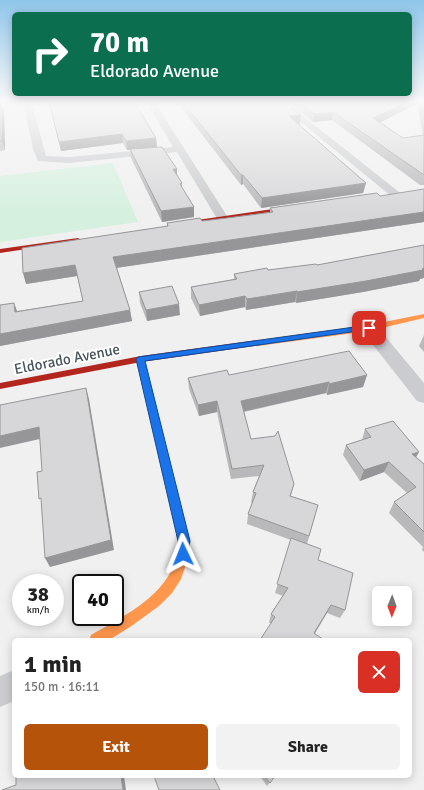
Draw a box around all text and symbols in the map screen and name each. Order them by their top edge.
text: 70 m [90,26,149,60]
icon: right [24,28,76,80]
text: Eldorado Avenue [90,60,219,82]
pin [352,311,386,345]
icon: arrive [358,317,380,339]
street label: Eldorado Avenue [13,340,121,378]
position arrow [162,533,204,575]
speed limit sign: 40 [72,574,124,626]
text: 38 [27,582,49,607]
north arrow [372,586,412,626]
map controls [372,586,412,626]
text: km/h [27,604,49,616]
text: 1 min [24,649,82,679]
button: close [358,651,400,693]
text: 150 m · 16:11 [24,679,100,695]
button: Exit [24,724,208,770]
button: Share [216,724,400,770]

